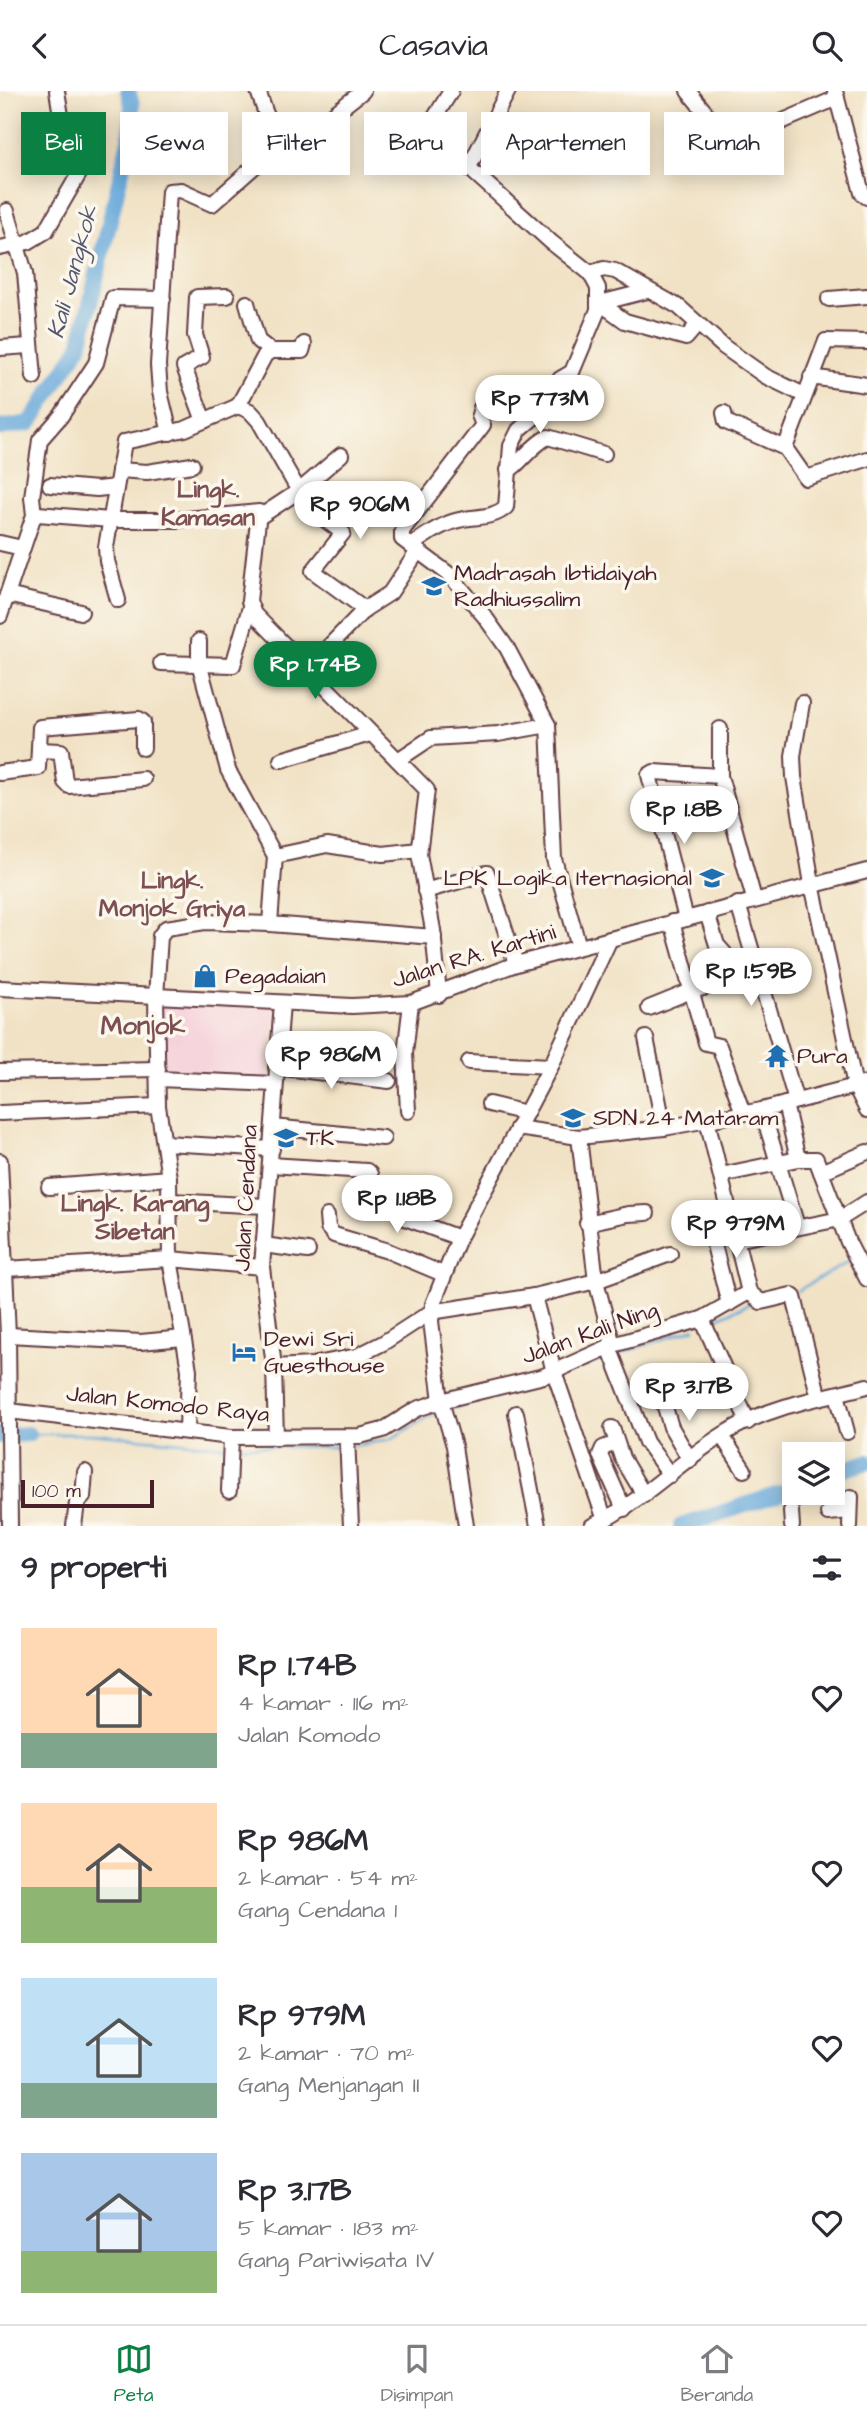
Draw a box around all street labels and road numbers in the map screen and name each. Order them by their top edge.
street label: Jalan RA. Kartini [388,916,560,996]
street label: Jalan Cendana [226,1124,266,1272]
street label: Jalan Kali Ning [517,1293,663,1373]
street label: Jalan Komodo Raya [65,1377,271,1432]

